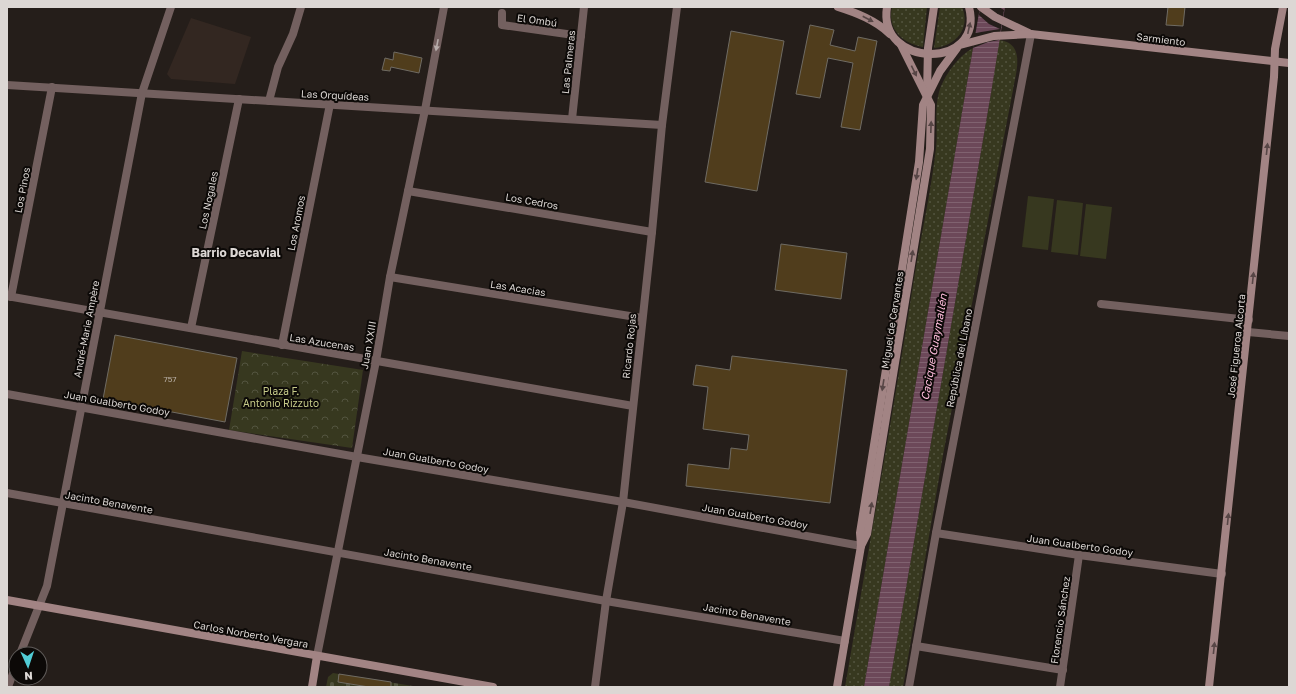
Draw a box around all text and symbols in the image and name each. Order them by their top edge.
street label: El Ombú [516,11,558,29]
one-way arrow [862,15,873,22]
one-way arrow [966,22,972,34]
street label: Las Palmeras [559,30,577,94]
street label: Sarmiento [1136,30,1186,48]
one-way arrow [434,39,440,51]
one-way arrow [911,65,917,77]
street label: Las Orquídeas [301,87,369,103]
one-way arrow [927,121,934,133]
one-way arrow [1264,143,1270,155]
street label: Los Pinos [12,166,32,214]
one-way arrow [914,168,920,180]
street label: Los Nogales [196,170,220,230]
street label: Los Cedros [505,190,559,212]
street label: Los Aromos [285,194,307,252]
district label: Barrio Decavial [191,245,281,260]
one-way arrow [910,250,916,262]
street label: Miguel de Cervantes [878,270,906,370]
one-way arrow [1250,272,1257,284]
street label: Las Acacias [489,278,547,298]
street label: André-Marie Ampère [71,279,101,379]
water label: Cacique Guaymallén [918,292,950,401]
street label: José Figueroa Alcorta [1225,293,1247,399]
street label: República del Líbano [944,308,974,408]
street label: Ricardo Rojas [620,313,638,379]
street label: Juan XXIII [358,320,378,370]
street label: Las Azucenas [289,331,355,353]
house number: 757 [163,374,177,384]
one-way arrow [880,379,886,391]
park label: Plaza F. Antonio Rizzuto [243,385,319,409]
street label: Juan Gualberto Godoy [63,388,171,418]
street label: Juan Gualberto Godoy [382,445,490,475]
street label: Jacinto Benavente [64,488,154,516]
street label: Juan Gualberto Godoy [701,501,809,531]
one-way arrow [868,502,874,514]
one-way arrow [1224,513,1231,525]
street label: Juan Gualberto Godoy [1026,532,1134,558]
street label: Jacinto Benavente [383,545,473,573]
street label: Florencio Sánchez [1048,576,1072,664]
street label: Jacinto Benavente [702,600,792,628]
street label: Carlos Norberto Vergara [193,618,309,650]
one-way arrow [1210,642,1217,654]
north arrow [8,646,48,686]
text: N [24,670,33,683]

